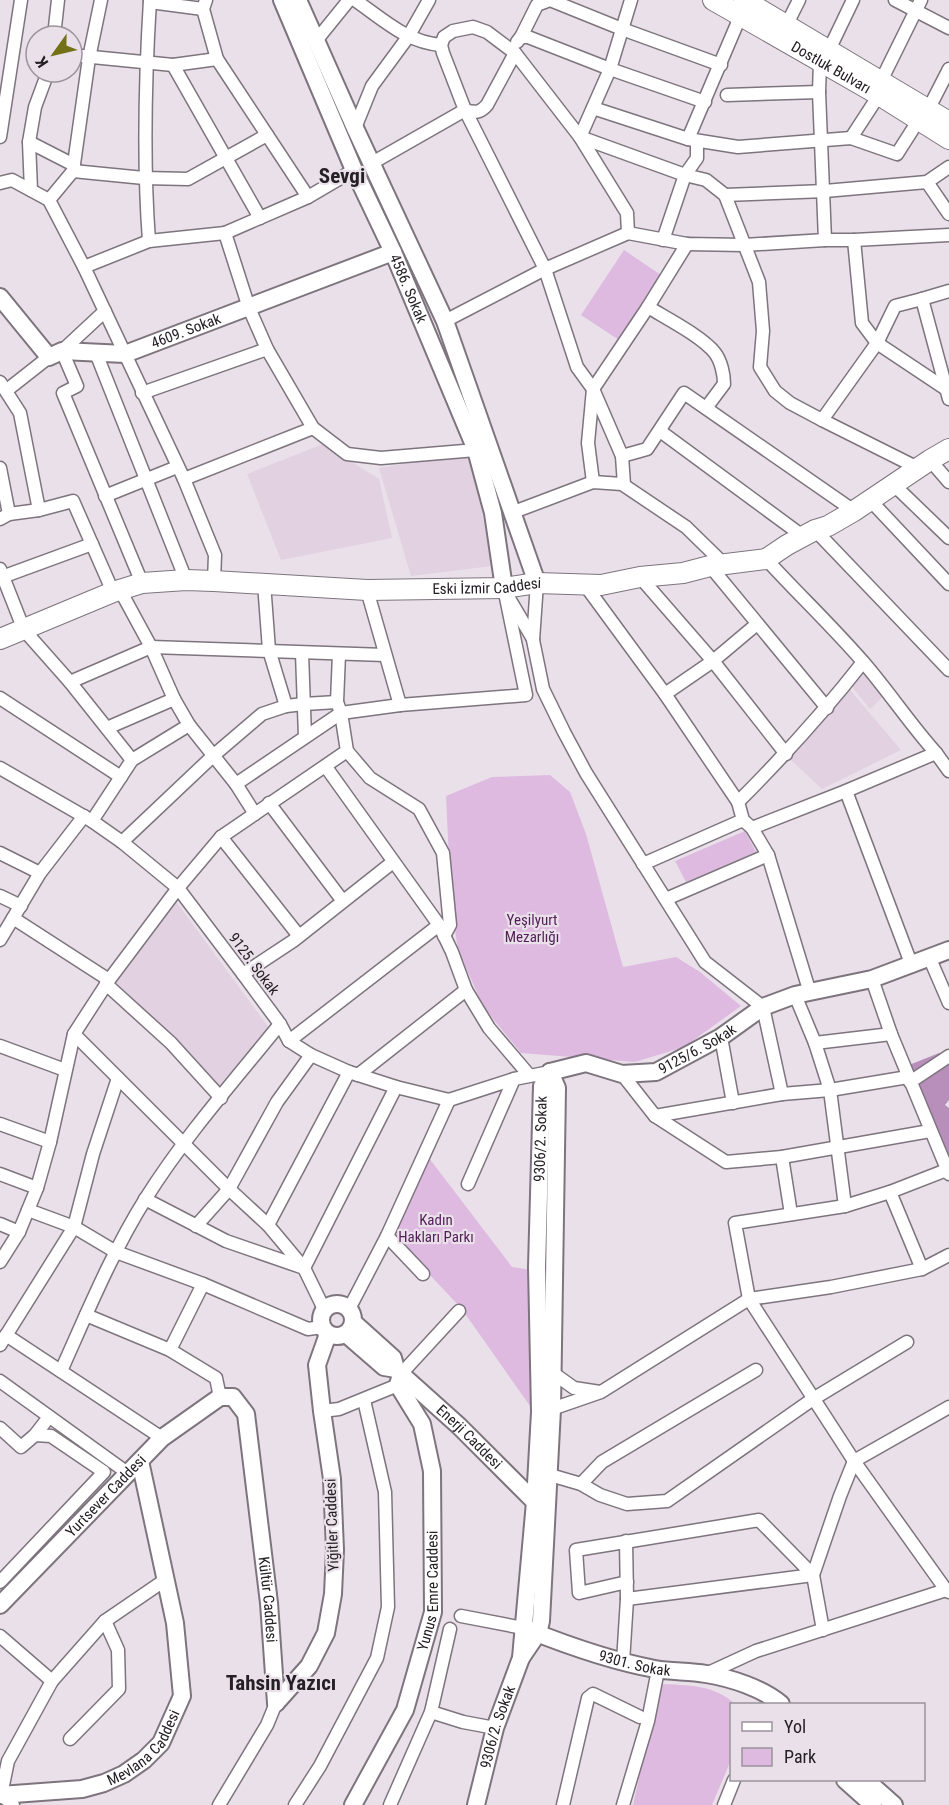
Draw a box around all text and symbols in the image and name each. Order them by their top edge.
north arrow [24,24,84,84]
street label: Dostluk Bulvarı [788,38,874,97]
text: K [32,53,52,71]
district label: Sevgi [319,164,365,188]
street label: 4586. Sokak [386,251,431,326]
street label: 4609. Sokak [149,309,223,352]
street label: Eski İzmir Caddesi [432,574,541,598]
park label: Yeşilyurt Mezarlığı [505,911,559,946]
street label: 9125. Sokak [225,929,283,999]
street label: 9125/6. Sokak [655,1020,740,1078]
street label: 9306/2. Sokak [530,1095,551,1182]
park label: Kadın Hakları Parkı [398,1211,474,1246]
street label: Enerji Caddesi [433,1401,506,1473]
street label: Yurtsever Caddesi [62,1451,150,1541]
street label: Yiğitler Caddesi [321,1478,343,1572]
street label: Yunus Emre Caddesi [413,1531,442,1653]
street label: Kültür Caddesi [254,1556,281,1643]
street label: 9301. Sokak [597,1646,671,1680]
district label: Tahsin Yazıcı [226,1671,336,1695]
street label: 9306/2. Sokak [476,1683,519,1770]
legend [730,1703,925,1781]
street label: Mevlana Caddesi [104,1707,184,1789]
text: Yol [784,1716,806,1737]
text: Park [784,1746,816,1767]

